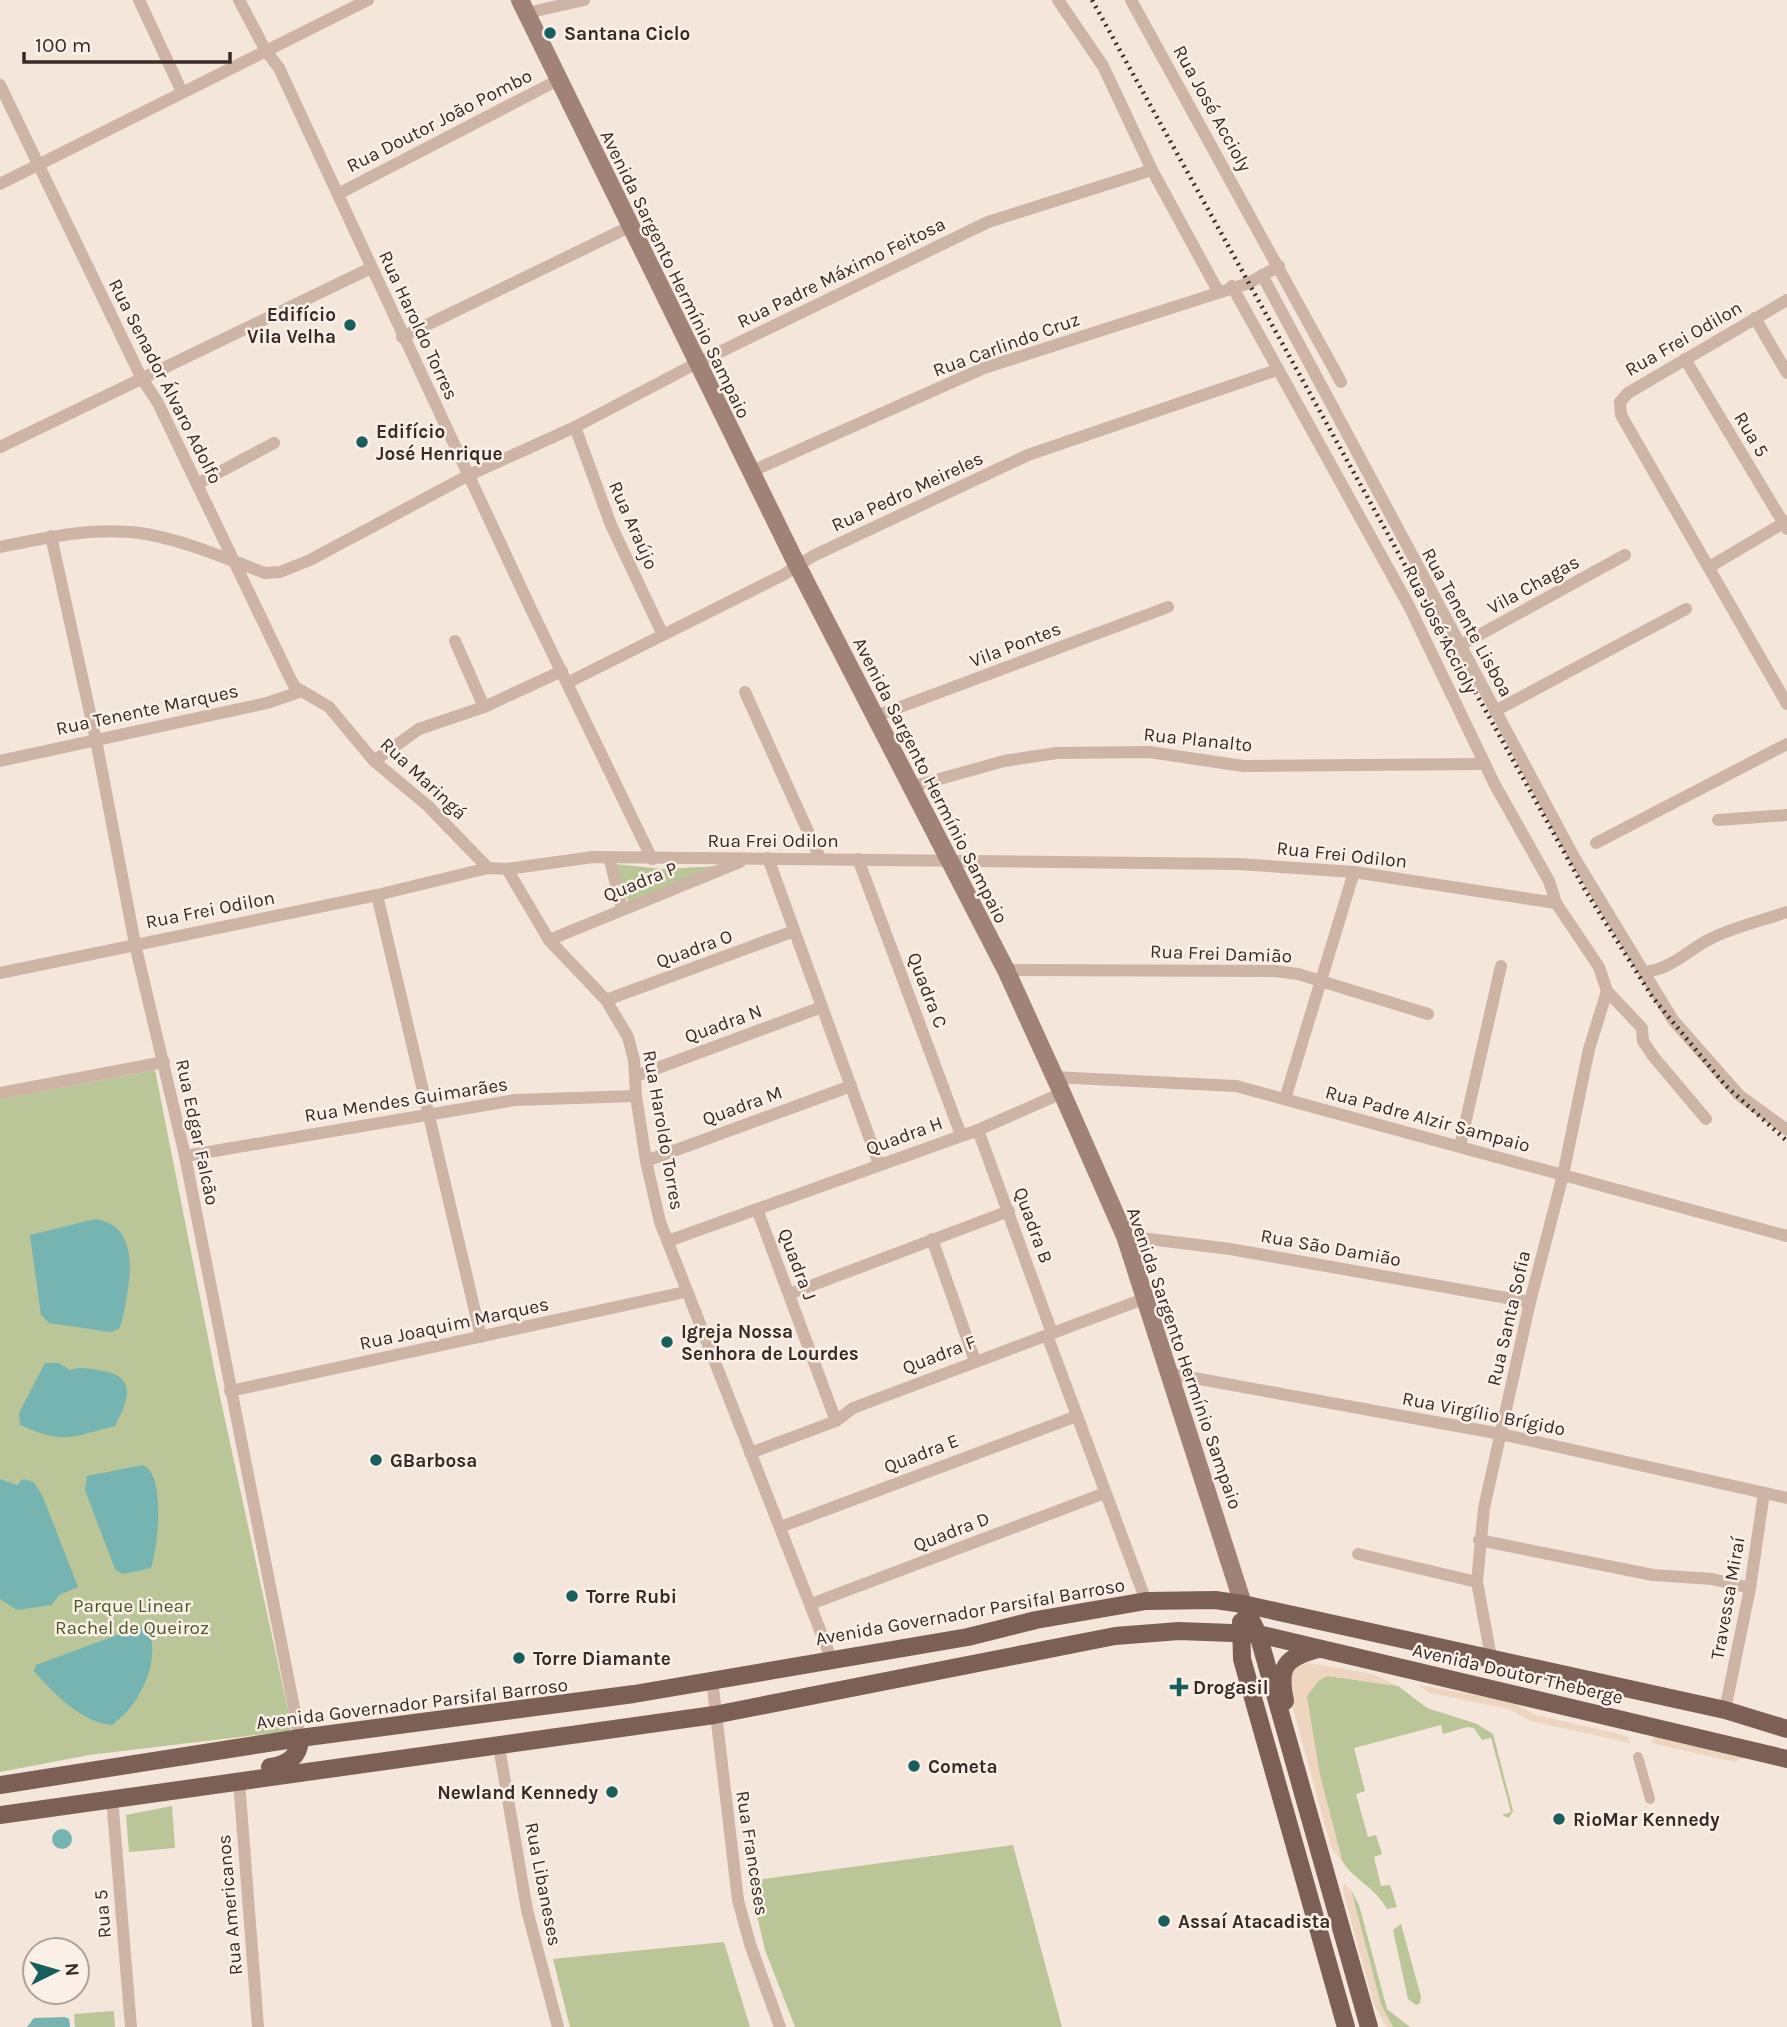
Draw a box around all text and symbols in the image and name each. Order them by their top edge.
scale bar [24,21,231,65]
place label: Santana Ciclo [564,23,690,45]
marker: Santana Ciclo [542,25,558,41]
text: 100 m [35,33,92,57]
street label: Rua José Accioly [1168,41,1256,176]
street label: Rua Doutor João Pombo [343,65,536,177]
street label: Avenida Sargento Hermínio Sampaio [596,127,755,422]
street label: Rua Padre Máximo Feitosa [734,213,949,333]
street label: Rua Haroldo Torres [374,247,462,403]
street label: Rua Senador Álvaro Adolfo [104,275,227,488]
street label: Rua Frei Odilon [1621,297,1746,381]
place label: Edifício Vila Velha [247,304,336,348]
street label: Rua Carlindo Cruz [930,308,1083,382]
marker: Edifício Vila Velha [342,317,358,333]
street label: Rua 5 [1729,408,1773,461]
place label: Edifício José Henrique [376,421,503,465]
marker: Edifício José Henrique [354,434,370,450]
street label: Rua Pedro Meireles [828,447,987,537]
street label: Rua Araújo [604,478,662,573]
street label: Rua Tenente Lisboa [1417,544,1517,701]
street label: Vila Chagas [1484,551,1583,619]
street label: Rua José Accioly [1398,562,1482,697]
street label: Vila Pontes [967,617,1064,672]
street label: Avenida Sargento Hermínio Sampaio [848,634,1012,927]
street label: Rua Tenente Marques [54,680,240,740]
street label: Rua Planalto [1142,723,1253,757]
street label: Rua Maringá [376,733,471,824]
street label: Rua Frei Odilon [707,830,839,852]
street label: Rua Frei Odilon [1275,837,1408,873]
street label: Quadra P [600,857,681,907]
street label: Rua Frei Odilon [144,887,277,933]
street label: Quadra O [653,925,736,973]
street label: Rua Frei Damião [1150,941,1292,967]
street label: Quadra C [903,949,952,1031]
street label: Quadra N [682,1000,765,1048]
street label: Rua Haroldo Torres [638,1049,688,1212]
street label: Rua Edgar Falcão [171,1057,223,1207]
street label: Rua Mendes Guimarães [303,1073,509,1127]
street label: Quadra M [699,1081,785,1131]
street label: Rua Padre Alzir Sampaio [1323,1081,1533,1157]
street label: Quadra H [863,1112,946,1160]
street label: Quadra B [1009,1184,1057,1266]
street label: Avenida Sargento Hermínio Sampaio [1122,1205,1246,1512]
street label: Quadra J [773,1225,821,1303]
street label: Rua São Damião [1259,1225,1403,1271]
street label: Rua Santa Sofia [1483,1248,1535,1388]
street label: Rua Joaquim Marques [358,1293,551,1355]
place label: Igreja Nossa Senhora de Lourdes [681,1321,859,1365]
street label: Quadra F [899,1331,979,1379]
marker: Igreja Nossa Senhora de Lourdes [659,1334,675,1350]
street label: Rua Virgílio Brígido [1400,1387,1567,1441]
street label: Quadra E [881,1430,962,1478]
place label: GBarbosa [390,1450,477,1472]
marker: GBarbosa [368,1452,384,1468]
street label: Quadra D [910,1507,993,1557]
street label: Travessa Miraí [1706,1535,1750,1661]
street label: Avenida Governador Parsifal Barroso [814,1574,1127,1650]
place label: Torre Rubi [586,1586,677,1608]
marker: Torre Rubi [564,1588,580,1604]
park label: Parque Linear Rachel de Queiroz [55,1595,209,1639]
street label: Avenida Doutor Theberge [1410,1639,1625,1709]
place label: Torre Diamante [533,1648,671,1670]
marker: Torre Diamante [511,1650,527,1666]
street label: Avenida Governador Parsifal Barroso [255,1674,569,1734]
place label: Drogasil [1193,1677,1268,1699]
marker: Drogasil [1171,1679,1187,1695]
place label: Cometa [928,1756,998,1778]
marker: Cometa [906,1758,922,1774]
place label: Newland Kennedy [437,1782,598,1804]
marker: Newland Kennedy [604,1784,620,1800]
street label: Rua Franceses [731,1789,773,1917]
place label: RioMar Kennedy [1573,1809,1720,1831]
marker: RioMar Kennedy [1551,1811,1567,1827]
street label: Rua Libaneses [520,1821,566,1948]
street label: Rua Americanos [213,1834,247,1976]
street label: Rua 5 [90,1889,116,1939]
place label: Assaí Atacadista [1178,1911,1330,1933]
marker: Assaí Atacadista [1156,1913,1172,1929]
north arrow [21,1936,91,2006]
text: N [60,1962,83,1977]

